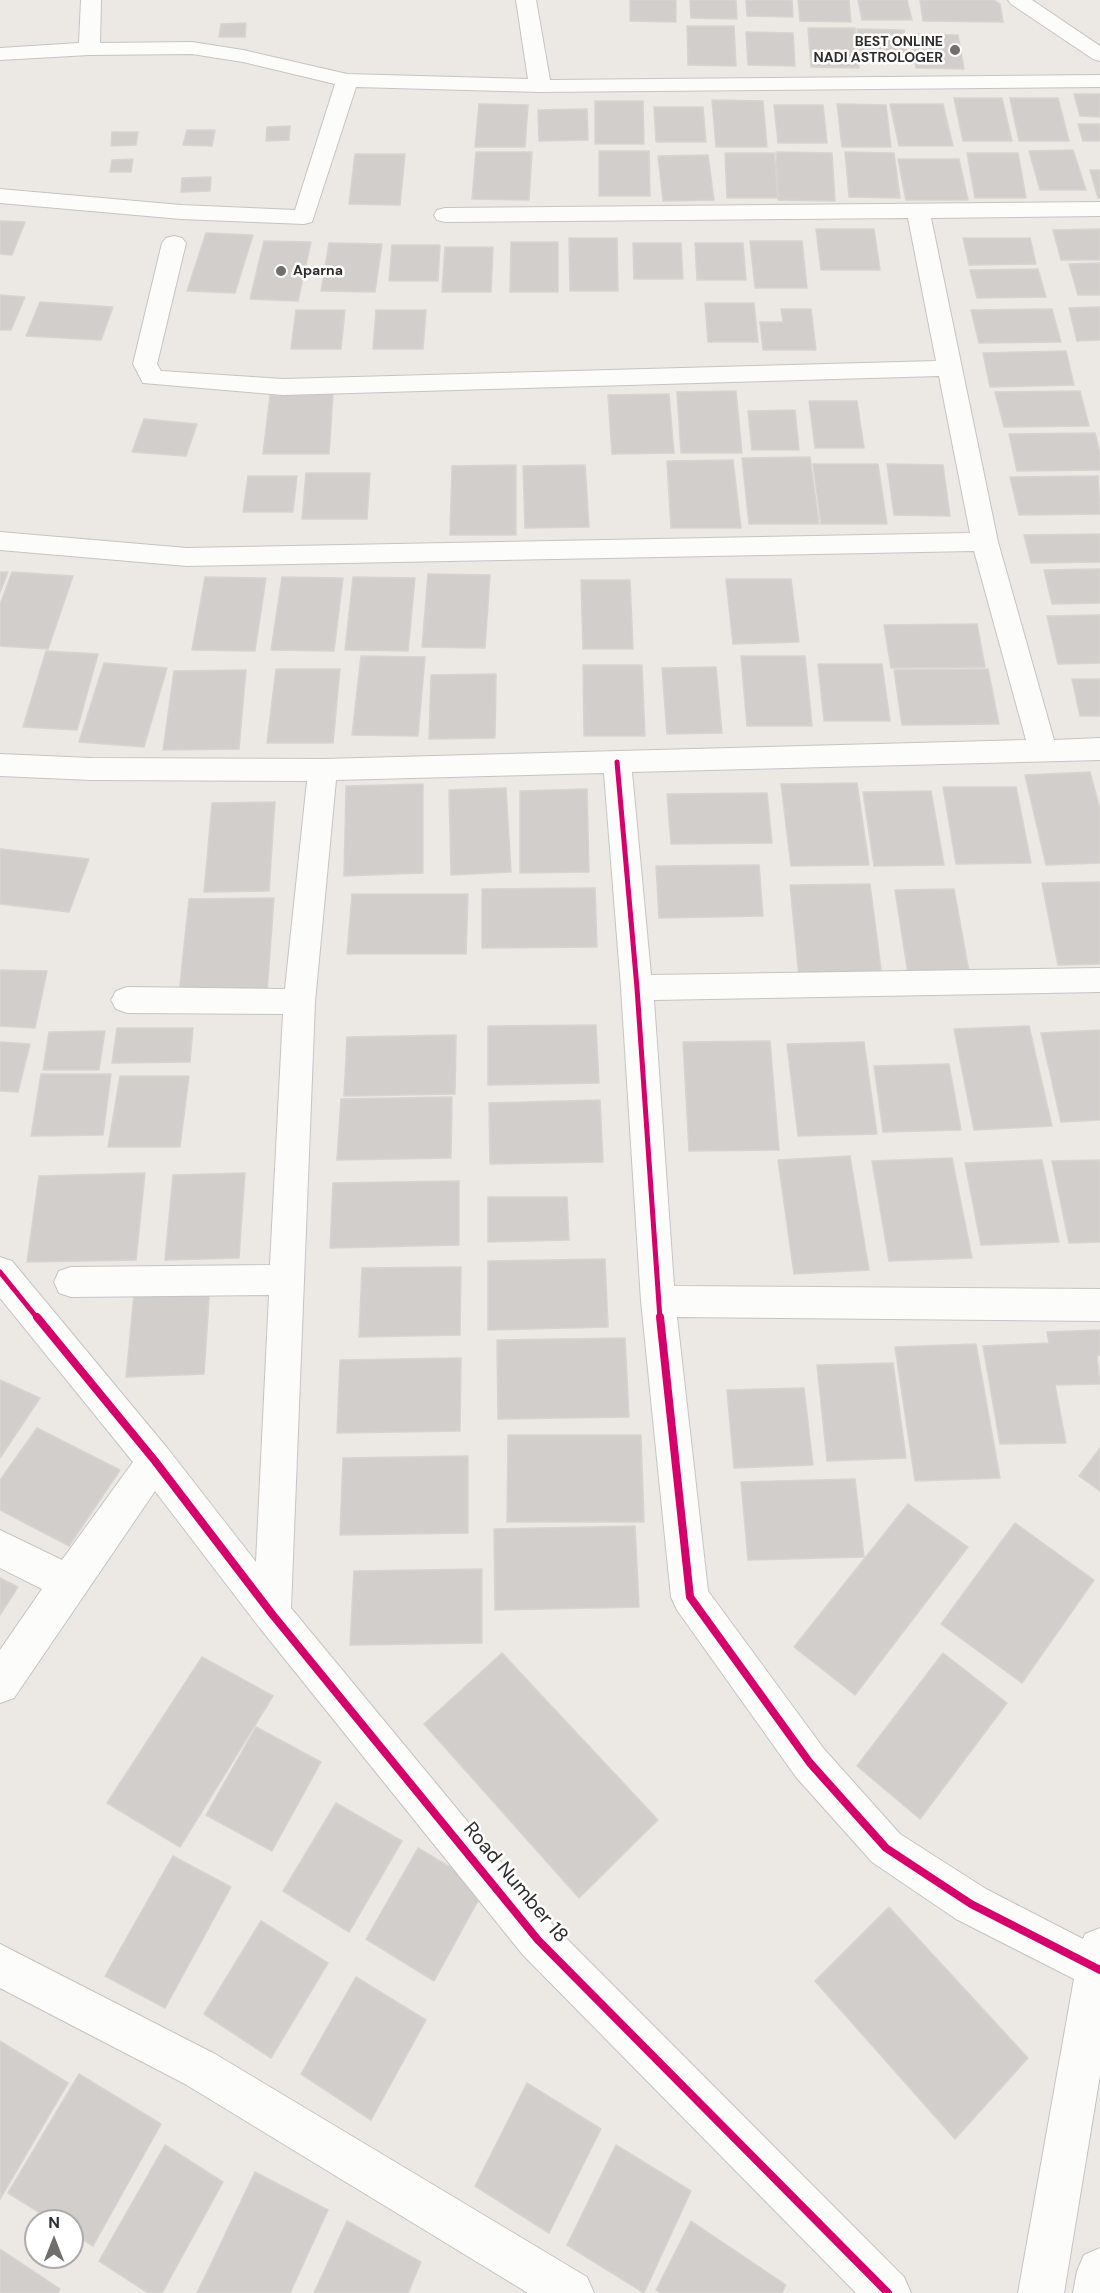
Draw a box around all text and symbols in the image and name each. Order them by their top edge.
place label: BEST ONLINE NADI ASTROLOGER [814,34,943,66]
marker: BEST ONLINE NADI ASTROLOGER [948,43,962,57]
place label: Aparna [293,263,343,279]
marker: Aparna [274,264,288,278]
street label: Road Number 18 [458,1818,572,1948]
north arrow [24,2209,84,2269]
text: N [48,2212,60,2233]

